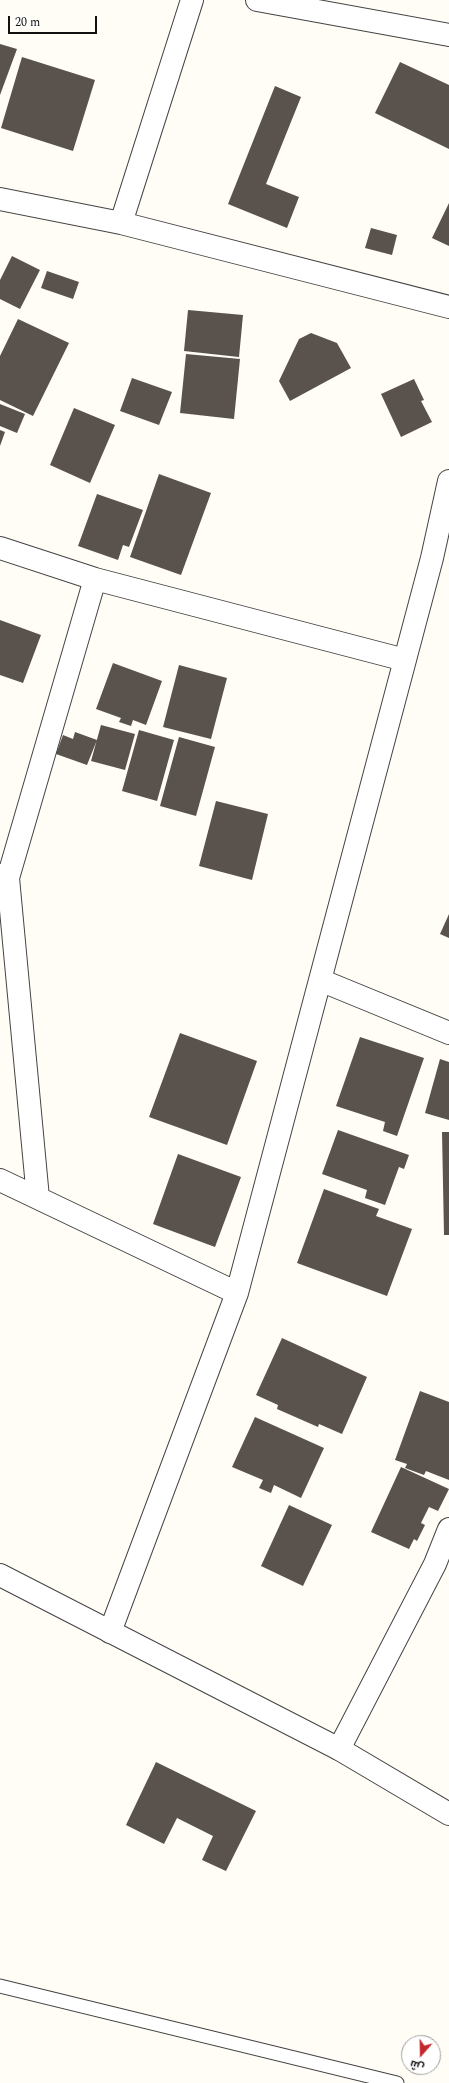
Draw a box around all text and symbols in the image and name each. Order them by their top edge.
scale bar [10,8,99,34]
text: 20 m [15,13,40,32]
north arrow [401,2035,441,2075]
text: ش [408,2055,427,2076]

